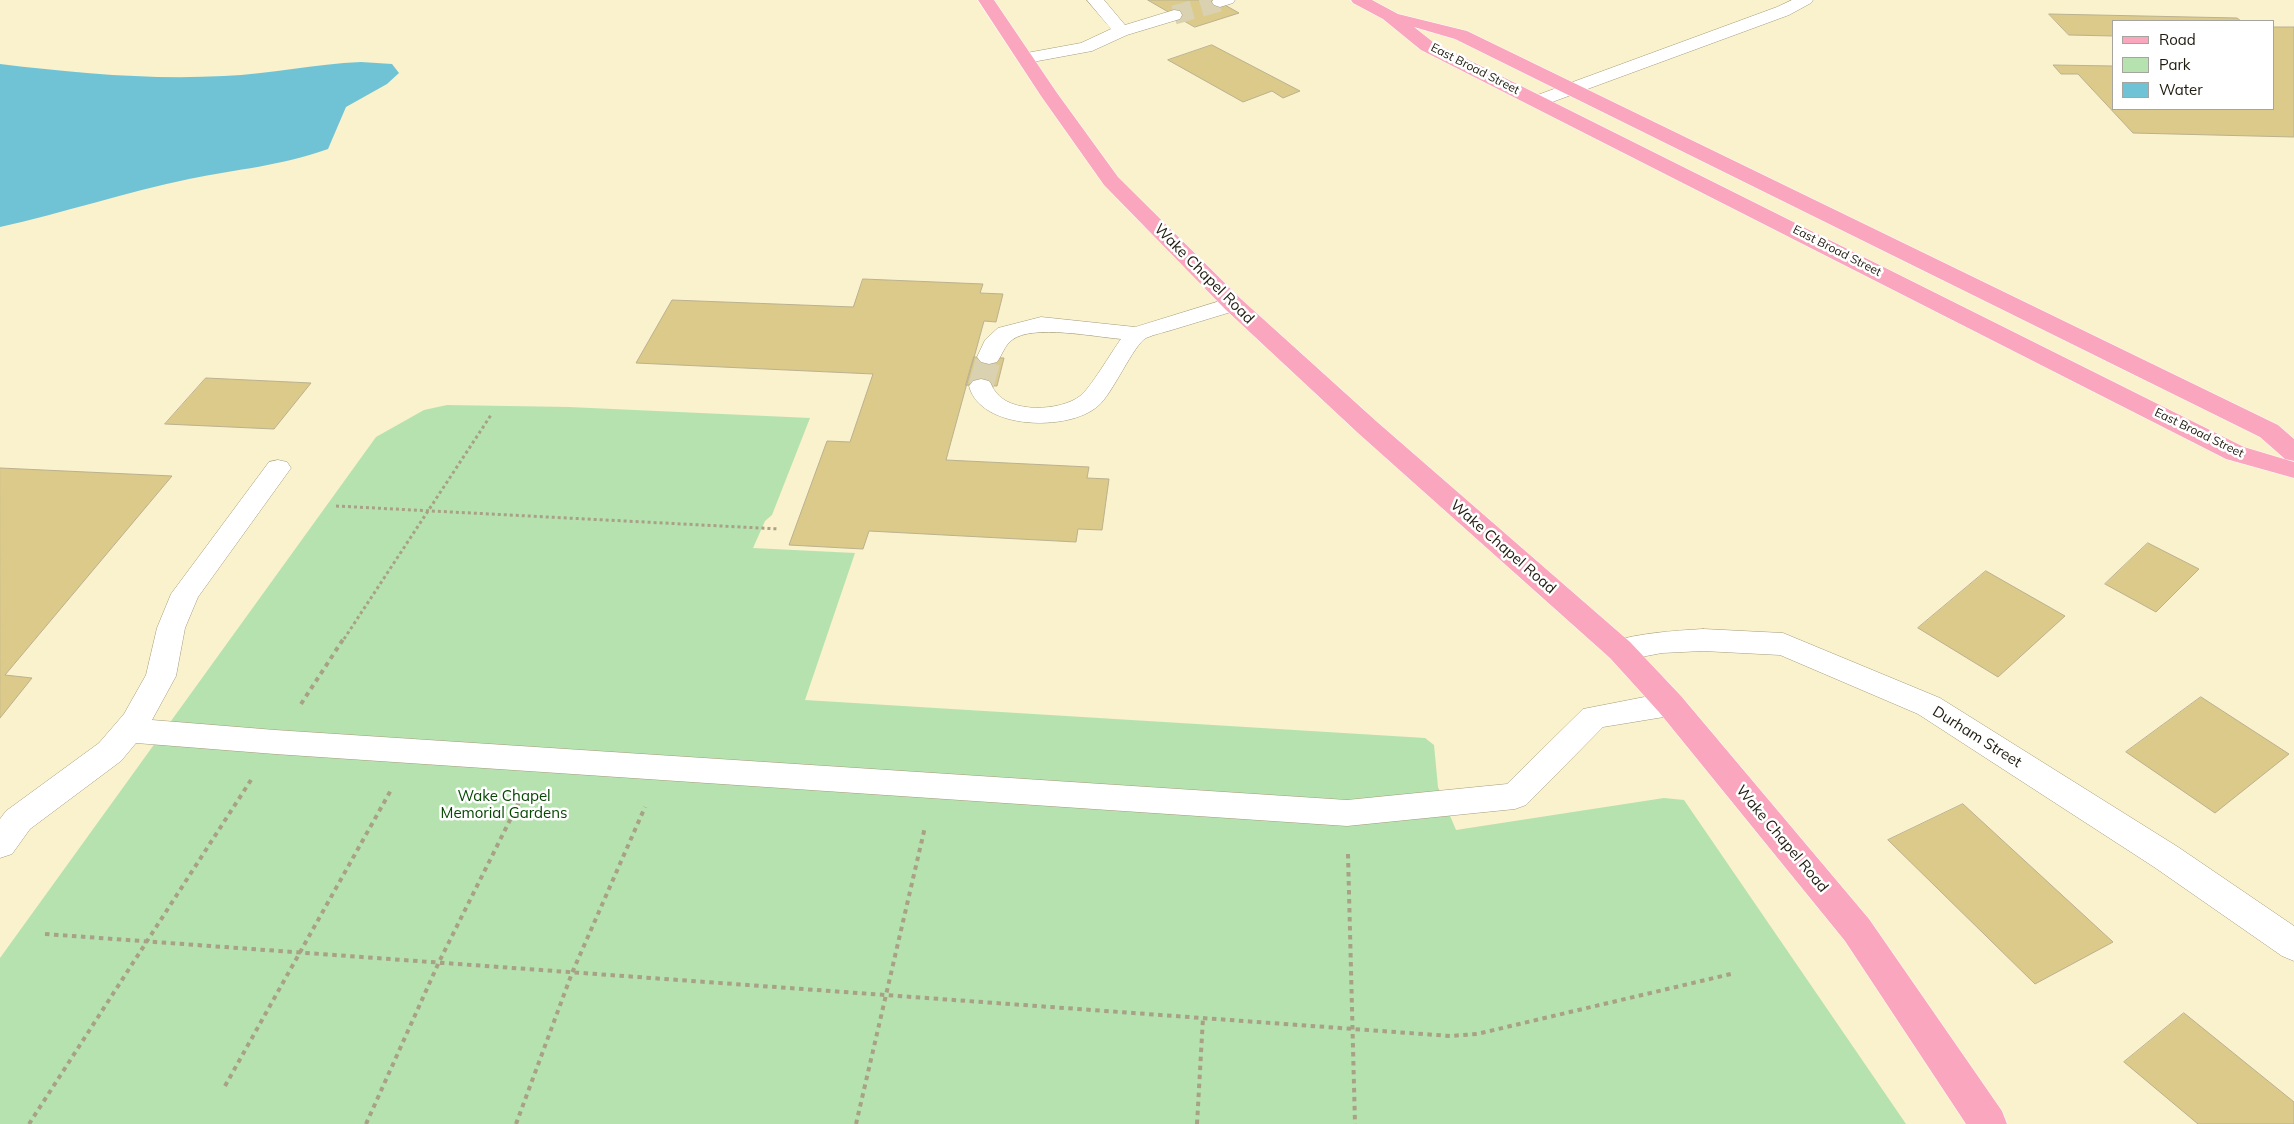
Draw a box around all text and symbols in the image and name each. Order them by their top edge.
legend [2112,20,2274,110]
text: Road [2159,30,2196,49]
street label: East Broad Street [1428,40,1522,98]
text: Park [2159,55,2191,74]
text: Water [2159,80,2203,99]
street label: Wake Chapel Road [1150,220,1258,328]
street label: East Broad Street [1790,222,1884,280]
street label: East Broad Street [2152,405,2246,461]
street label: Wake Chapel Road [1447,496,1559,598]
street label: Durham Street [1929,702,2025,772]
street label: Wake Chapel Road [1732,782,1832,896]
park label: Wake Chapel Memorial Gardens [441,787,567,822]

